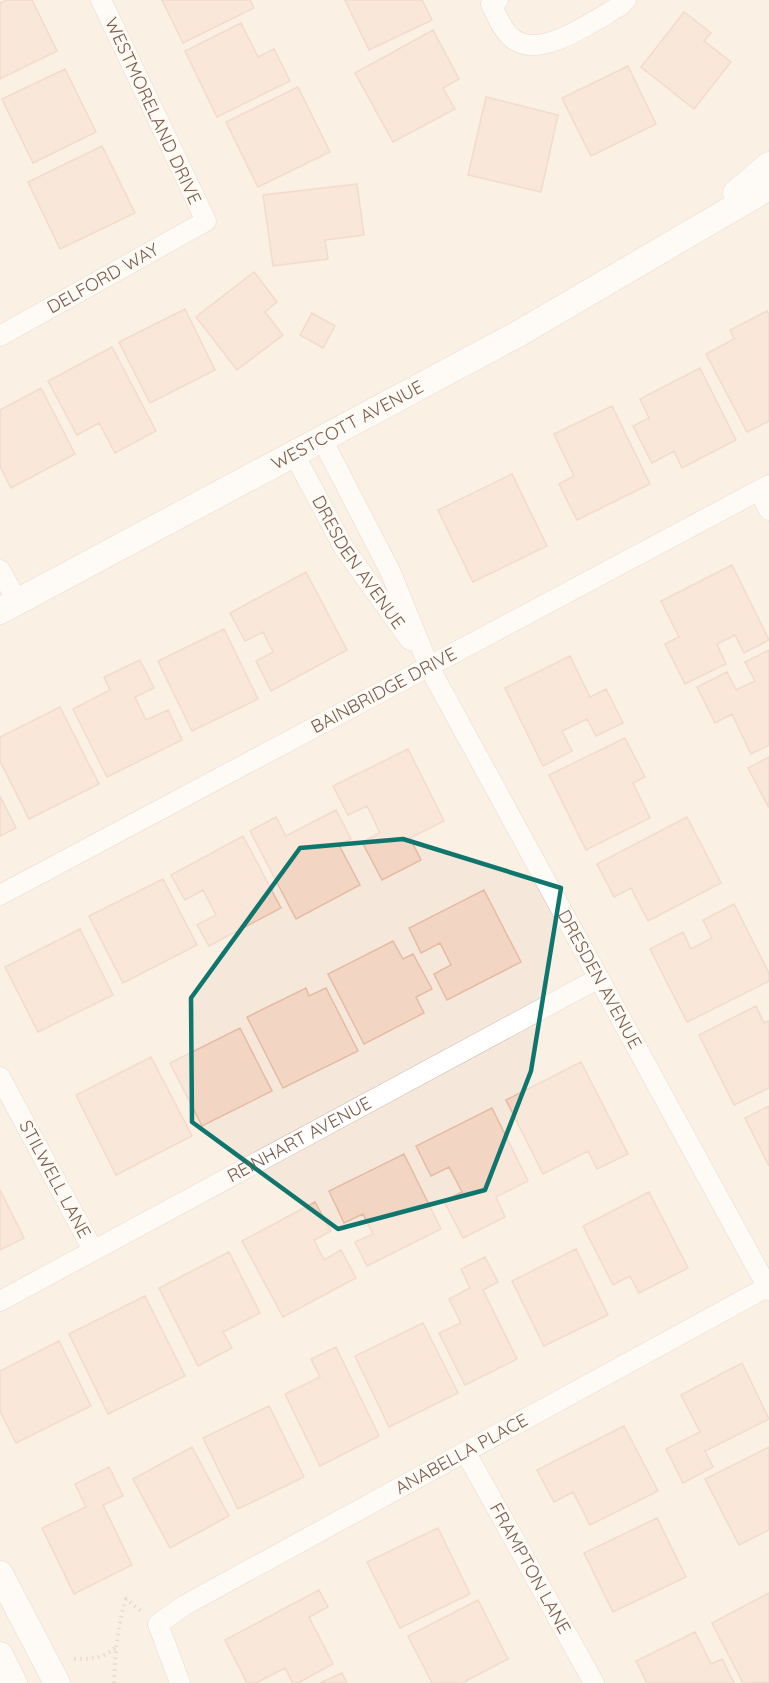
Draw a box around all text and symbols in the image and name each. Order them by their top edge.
street label: WESTMORELAND DRIVE [100,14,207,208]
street label: DELFORD WAY [43,238,163,318]
street label: WESTCOTT AVENUE [267,375,427,475]
street label: DRESDEN AVENUE [307,491,410,633]
street label: BAINBRIDGE DRIVE [307,642,460,738]
street label: DRESDEN AVENUE [553,906,647,1053]
street label: REINHART AVENUE [223,1091,375,1187]
street label: STILWELL LANE [14,1116,96,1242]
street label: ANABELLA PLACE [391,1408,532,1499]
street label: FRAMPTON LANE [485,1499,576,1638]

